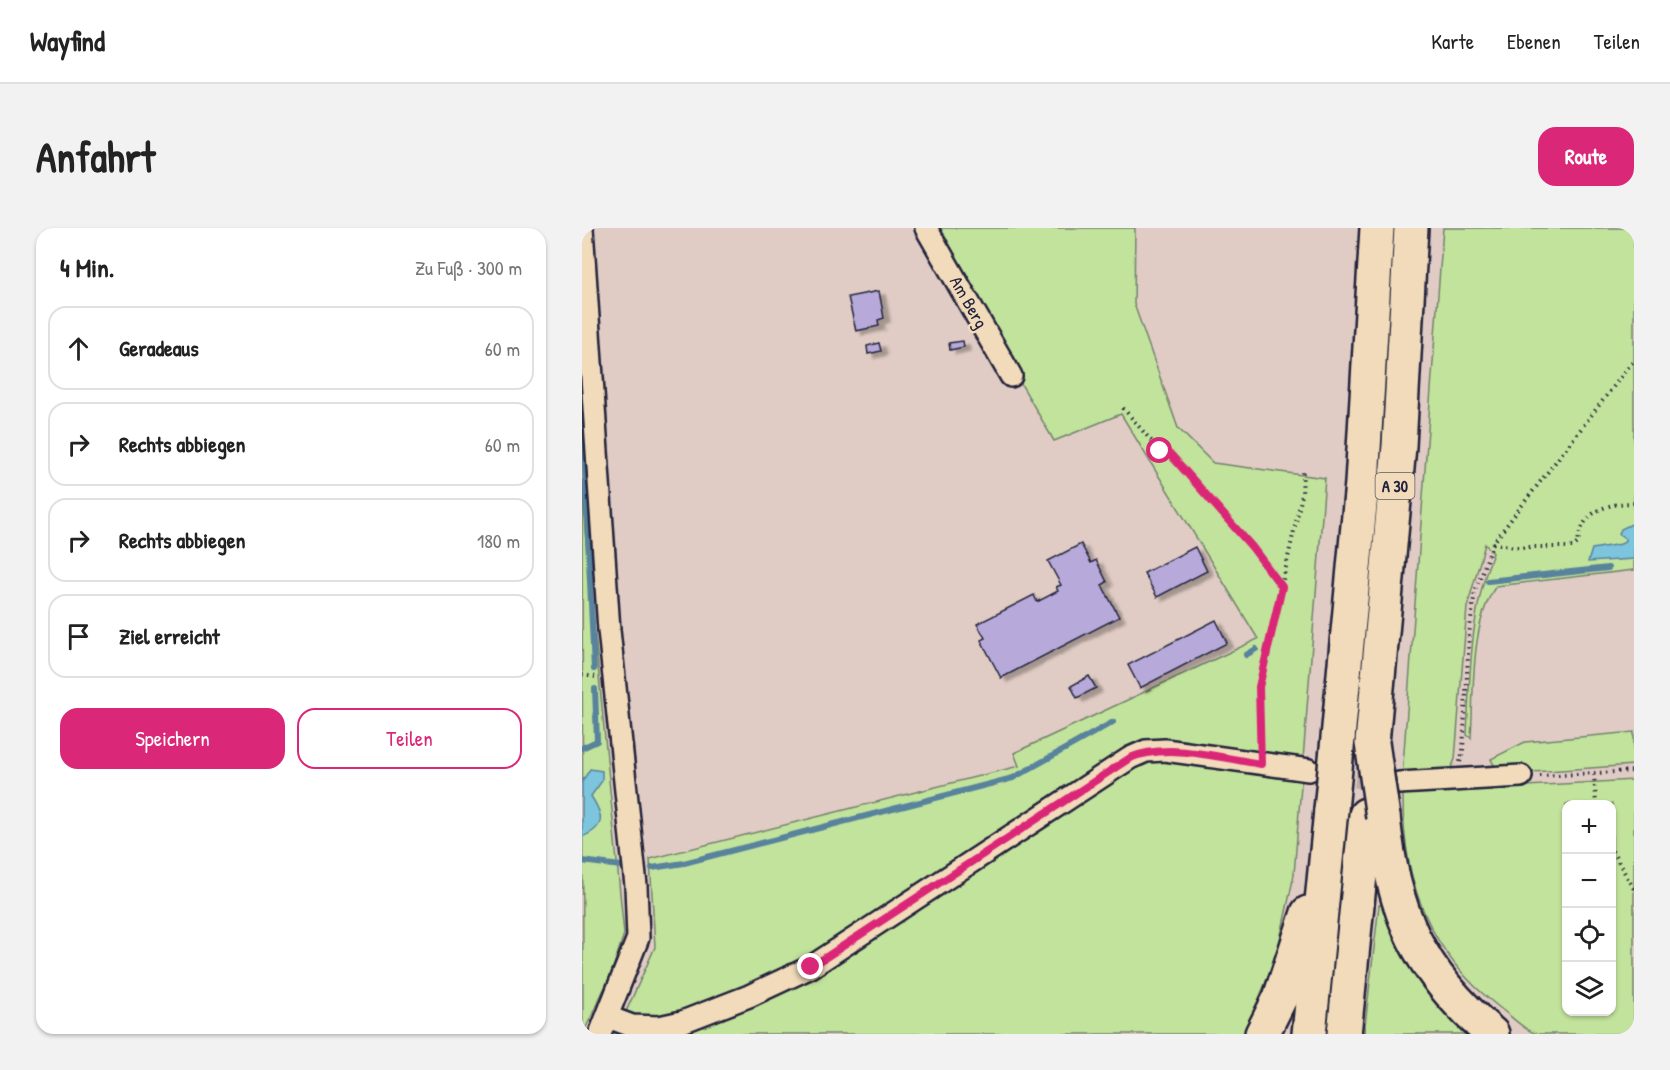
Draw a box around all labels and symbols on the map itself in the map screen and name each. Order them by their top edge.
street label: Am Berg [944,271,994,333]
route start [1146,437,1172,463]
road number: A 30 [1376,473,1414,499]
route end [797,953,823,979]

